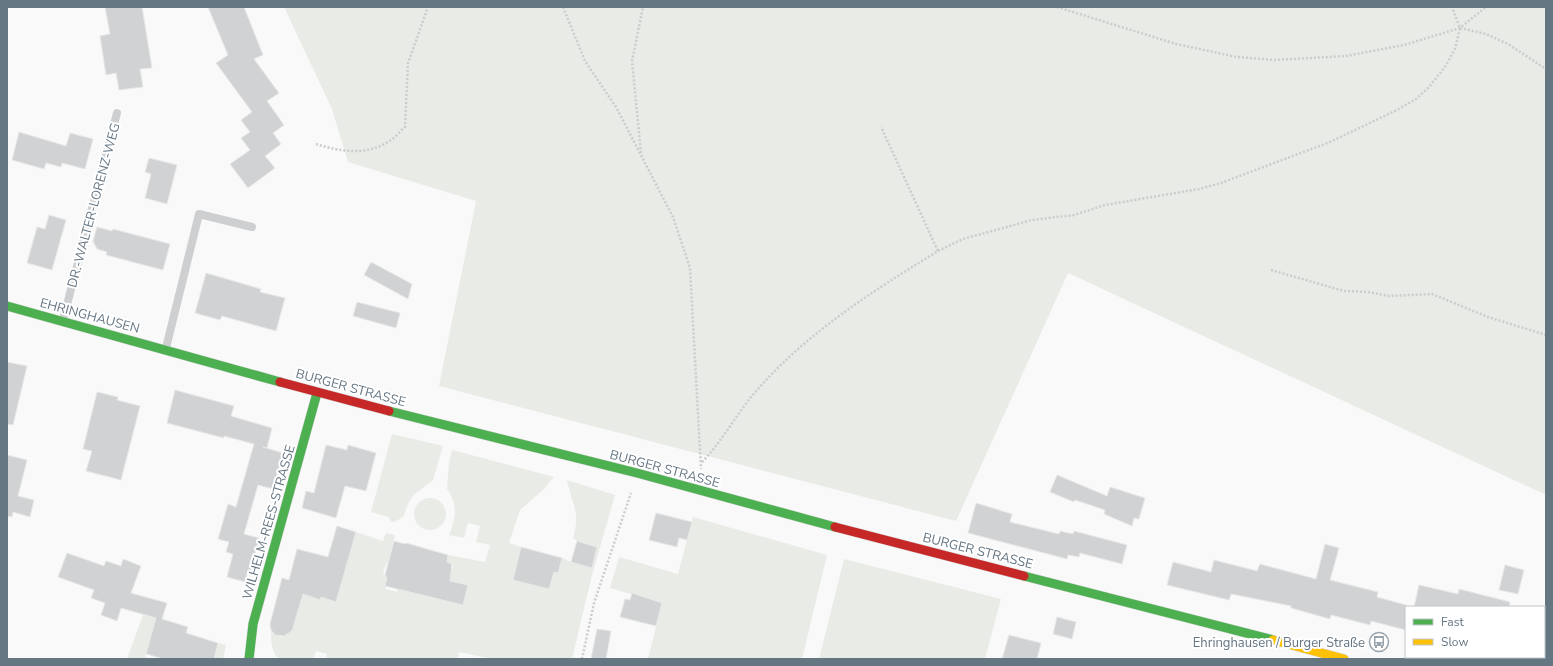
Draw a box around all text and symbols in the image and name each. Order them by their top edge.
street label: DR.-WALTER-LORENZ-WEG [63,121,125,290]
street label: EHRINGHAUSEN [38,294,142,338]
street label: BURGER STRASSE [294,365,408,411]
street label: WILHELM-REES-STRASSE [238,443,300,602]
street label: BURGER STRASSE [608,446,722,492]
street label: BURGER STRASSE [921,529,1035,573]
legend [1405,606,1545,658]
text: Fast [1441,614,1464,630]
bus stop icon: Ehringhausen / Burger Straße [1368,631,1390,653]
place label: Ehringhausen / Burger Straße [1193,634,1365,652]
text: Slow [1441,634,1469,650]

